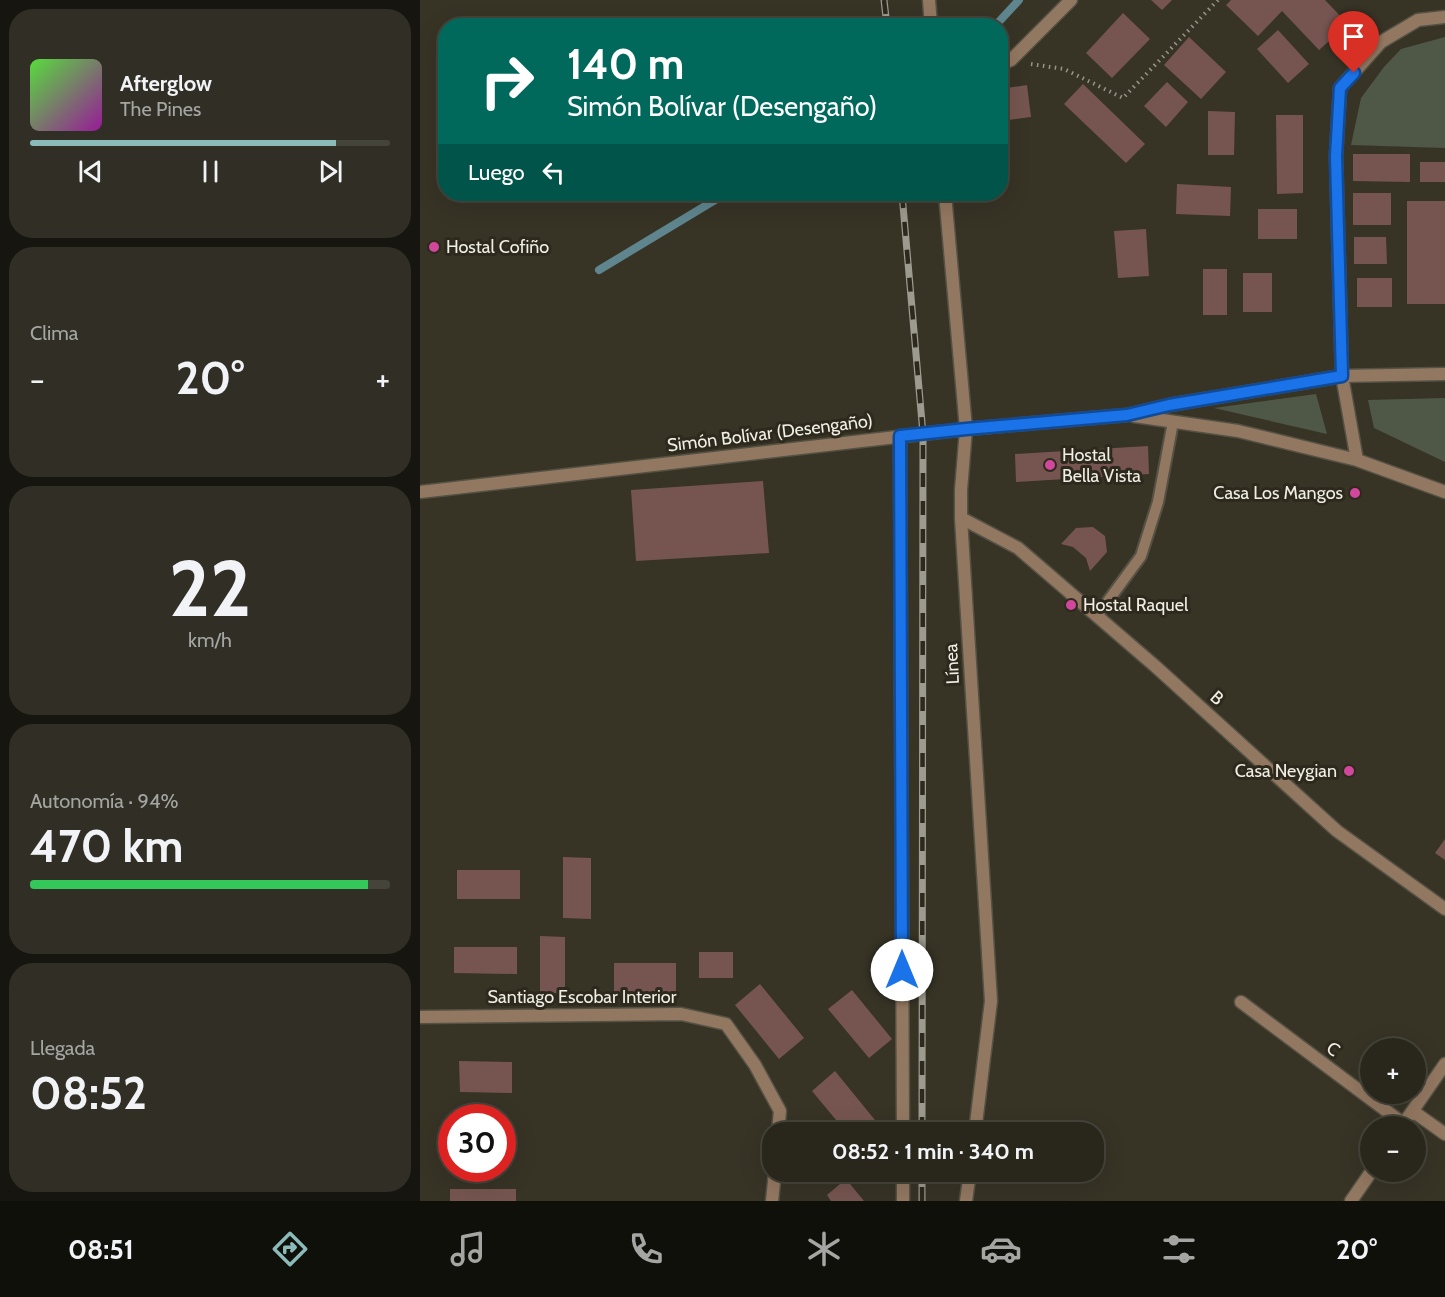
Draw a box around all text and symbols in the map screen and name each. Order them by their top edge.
pin [1328,11,1379,73]
icon: arrive [1337,20,1370,53]
text: 140 m [567,38,684,90]
icon: right [468,42,546,120]
text: Afterglow [120,70,212,97]
text: Simón Bolívar (Desengaño) [567,90,877,123]
text: The Pines [120,97,201,121]
icon: previous [74,155,107,188]
icon: pause [194,155,227,188]
icon: next [314,155,347,188]
icon: left [537,156,570,189]
text: Luego [468,159,525,186]
place label: Hostal Cofiño [446,236,549,258]
marker: Hostal Cofiño [427,240,441,254]
text: Clima [30,321,78,345]
text: 20° [176,351,244,405]
text: − [30,359,45,399]
text: + [375,359,390,399]
street label: Simón Bolívar (Desengaño) [666,409,874,457]
place label: Hostal Bella Vista [1062,444,1141,487]
marker: Hostal Bella Vista [1043,458,1057,472]
place label: Casa Los Mangos [1213,482,1343,504]
marker: Casa Los Mangos [1348,486,1362,500]
text: 22 [169,541,251,636]
place label: Hostal Raquel [1083,594,1189,616]
marker: Hostal Raquel [1064,598,1078,612]
text: km/h [188,628,232,652]
street label: Línea [940,643,964,685]
street label: B [1206,686,1229,710]
place label: Casa Neygian [1235,760,1337,782]
marker: Casa Neygian [1342,764,1356,778]
text: Autonomía · 94% [30,789,178,813]
text: 470 km [30,819,183,873]
position arrow [870,938,934,1002]
street label: Santiago Escobar Interior [488,986,677,1008]
text: Llegada [30,1036,95,1060]
street label: C [1322,1037,1344,1061]
map controls [1360,1038,1426,1182]
button: + [1360,1038,1426,1104]
text: 08:52 [30,1066,147,1120]
speed limit sign: 30 [438,1104,516,1182]
button: − [1360,1116,1426,1182]
text: 08:52 · 1 min · 340 m [832,1138,1034,1165]
icon: directions [269,1228,311,1270]
icon: music [447,1228,489,1270]
icon: phone [625,1228,667,1270]
icon: climate [803,1228,845,1270]
icon: car [980,1228,1022,1270]
icon: filters [1158,1228,1200,1270]
text: 08:51 [68,1233,134,1266]
text: 20° [1336,1233,1377,1266]

